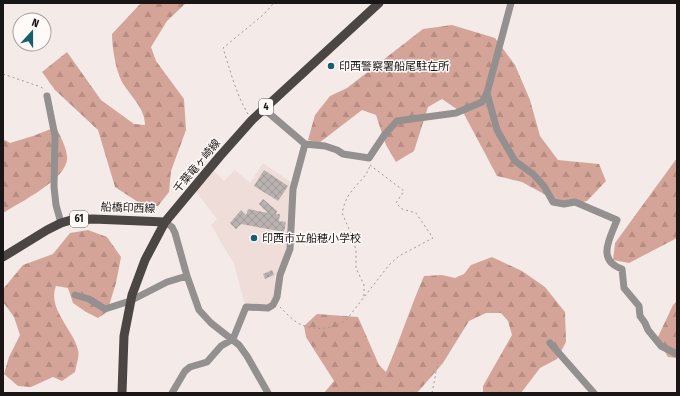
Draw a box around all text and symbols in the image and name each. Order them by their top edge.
north arrow [12,12,52,52]
text: N [30,16,41,30]
place label: 印西警察署船尾駐在所 [339,60,450,73]
marker: 印西警察署船尾駐在所 [326,61,336,71]
road number: 4 [259,99,273,115]
street label: 千葉竜ヶ崎線 [171,137,223,195]
street label: 船橋印西線 [100,201,156,215]
road number: 61 [70,211,88,227]
place label: 印西市立船穂小学校 [262,232,361,245]
marker: 印西市立船穂小学校 [249,233,259,243]

